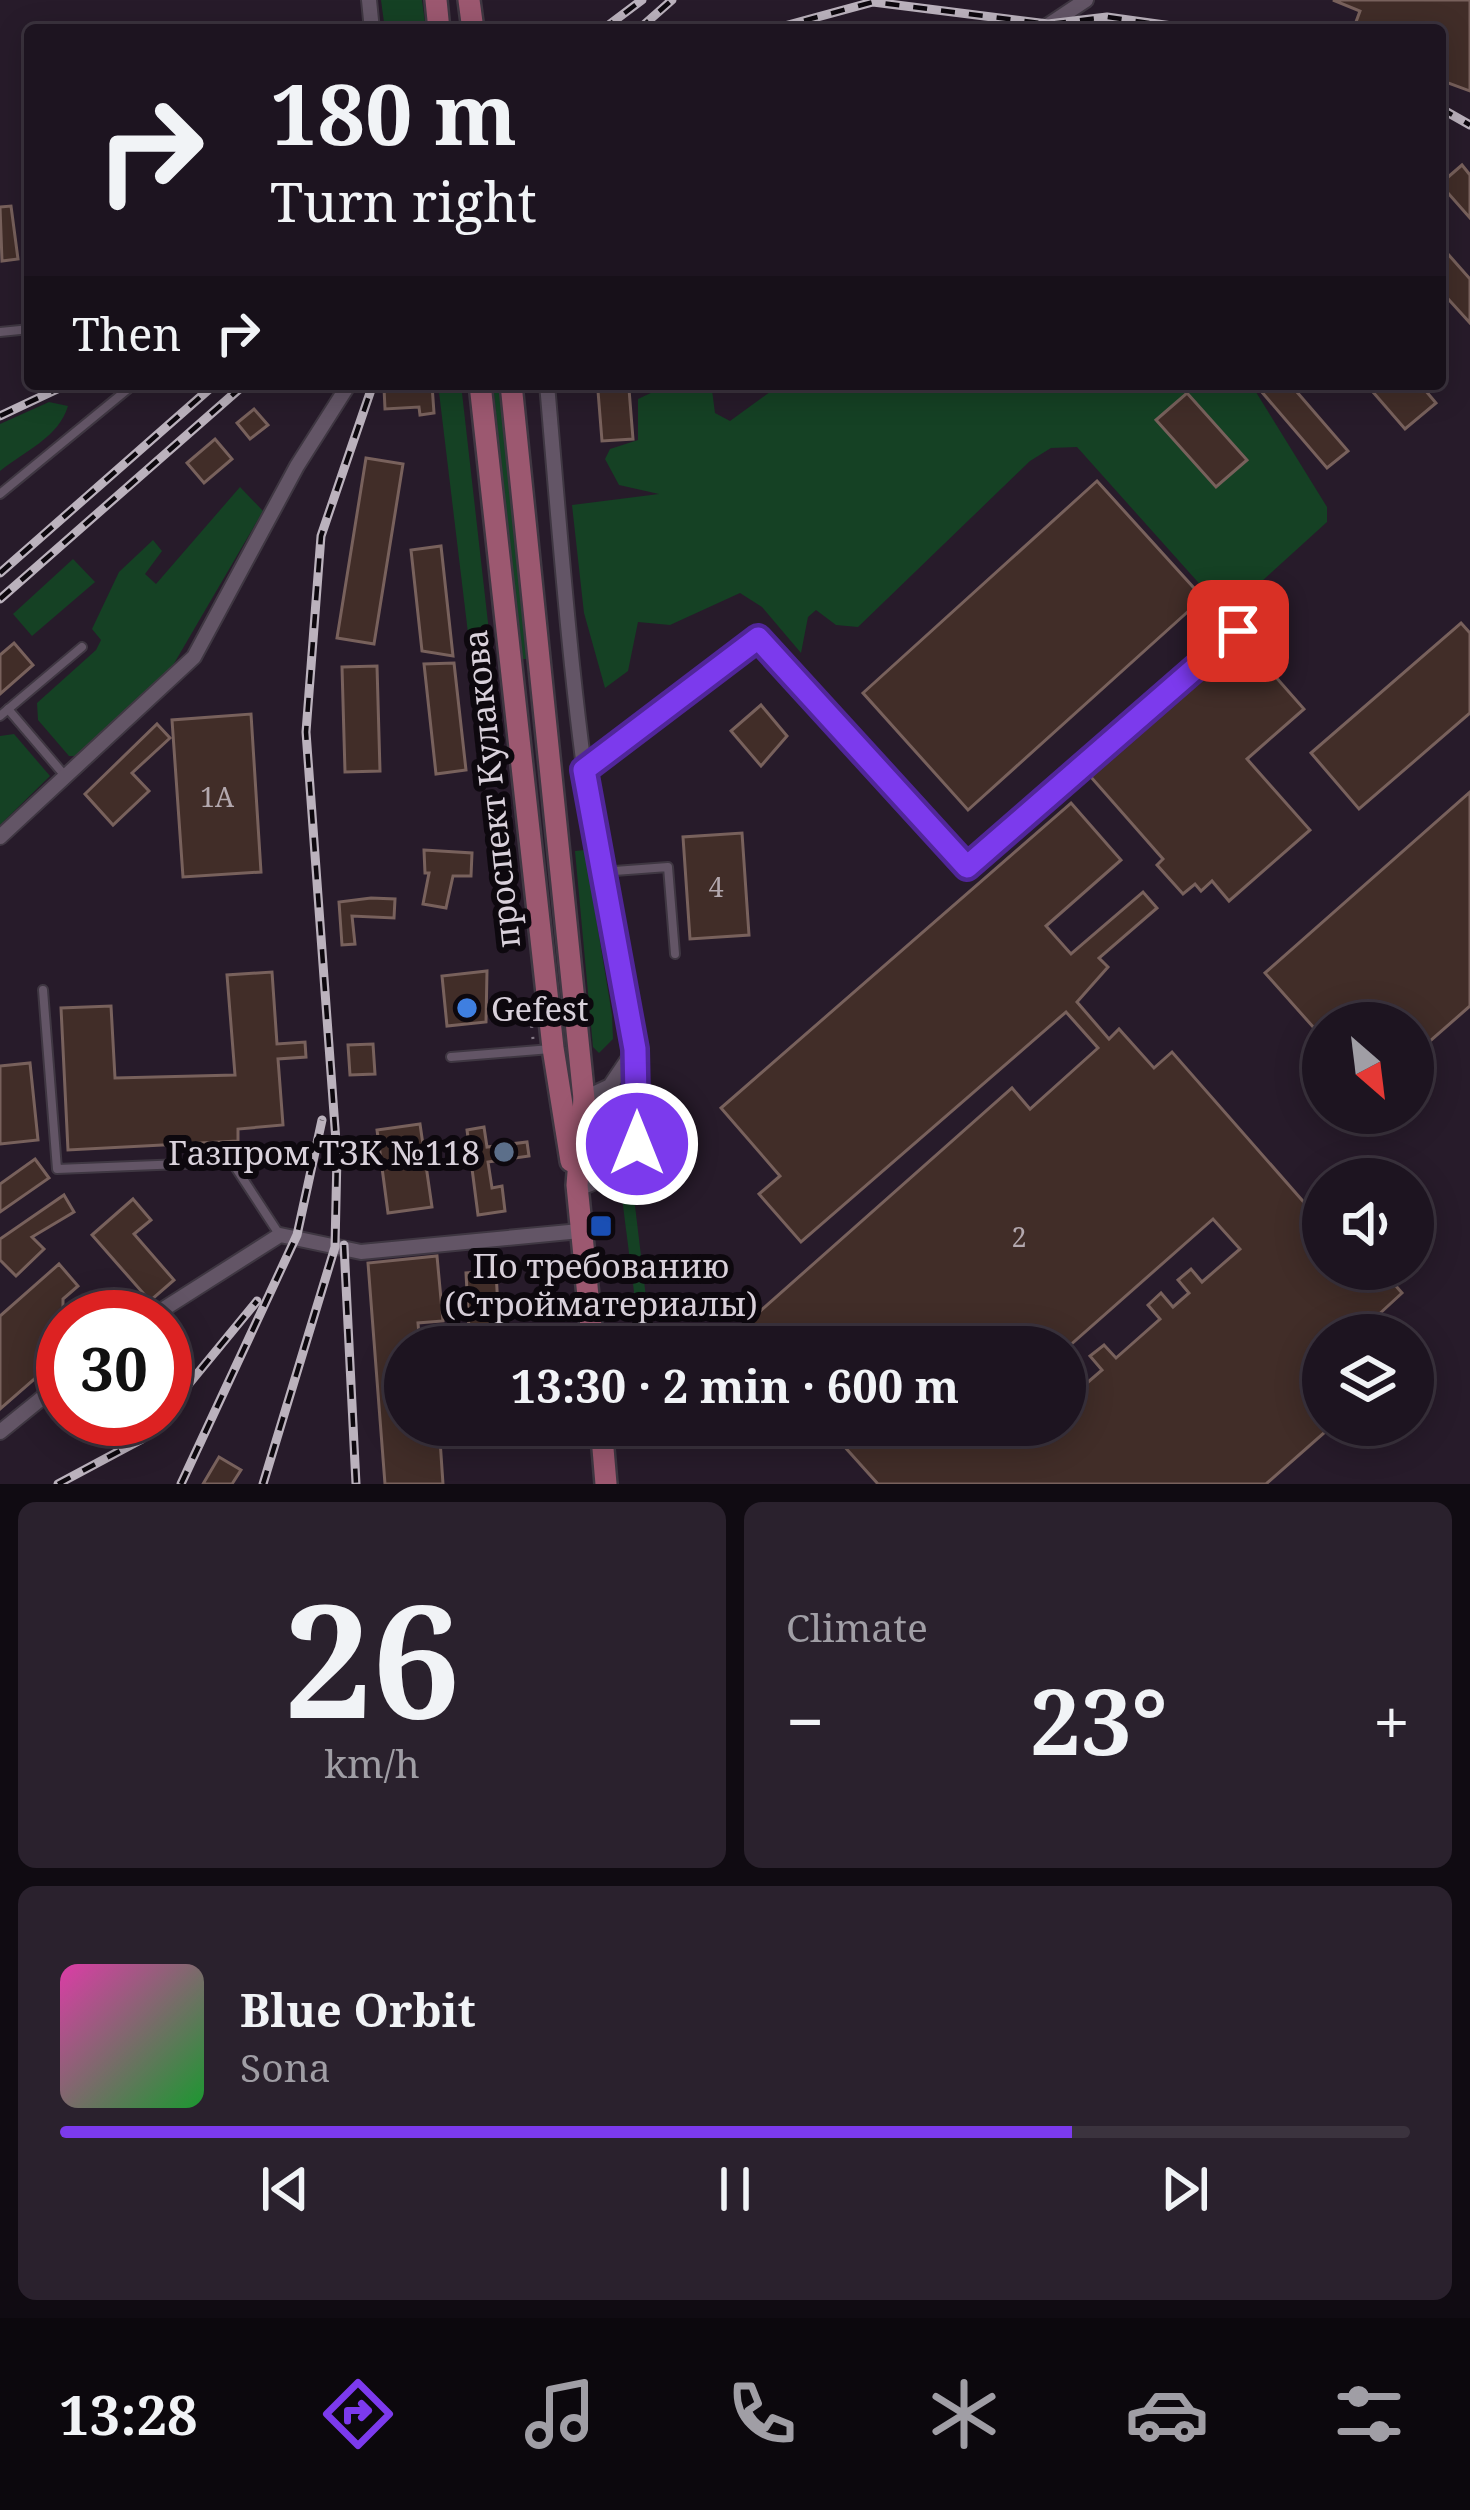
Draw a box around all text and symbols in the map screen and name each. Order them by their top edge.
text: 180 m [270,55,517,170]
icon: right [72,72,228,228]
text: Turn right [270,164,537,238]
icon: right [205,300,271,366]
text: Then [72,303,181,364]
pin [1187,580,1289,682]
icon: arrive [1205,598,1271,664]
street label: проспект Кулакова [452,628,530,950]
house number: 1А [200,778,235,815]
house number: 4 [708,868,724,905]
place label: Gefest [491,986,589,1031]
marker: Gefest [454,995,480,1021]
north arrow [1302,1002,1434,1134]
map controls [1302,1002,1434,1446]
position arrow [574,1081,700,1207]
place label: Газпром ТЗК №118 [168,1130,480,1175]
marker: Газпром ТЗК №118 [491,1139,517,1165]
button: sound [1302,1158,1434,1290]
marker: По требованию (Стройматериалы) [588,1213,614,1239]
house number: 2 [1011,1218,1027,1255]
place label: По требованию (Стройматериалы) [444,1243,758,1326]
speed limit sign: 30 [36,1290,192,1446]
button: layers [1302,1314,1434,1446]
text: 13:30 · 2 min · 600 m [511,1355,959,1416]
text: 26 [284,1551,460,1764]
text: Climate [786,1600,928,1653]
text: 23° [1030,1659,1168,1781]
text: − [786,1675,824,1765]
text: + [1373,1675,1410,1765]
text: km/h [324,1736,420,1789]
text: Blue Orbit [240,1979,476,2040]
text: Sona [240,2040,331,2093]
icon: previous [252,2156,318,2222]
icon: pause [702,2156,768,2222]
icon: next [1152,2156,1218,2222]
icon: directions [316,2372,400,2456]
icon: music [518,2372,602,2456]
icon: phone [720,2372,804,2456]
icon: climate [922,2372,1006,2456]
icon: car [1125,2372,1209,2456]
icon: filters [1327,2372,1411,2456]
text: 13:28 [59,2377,198,2451]

